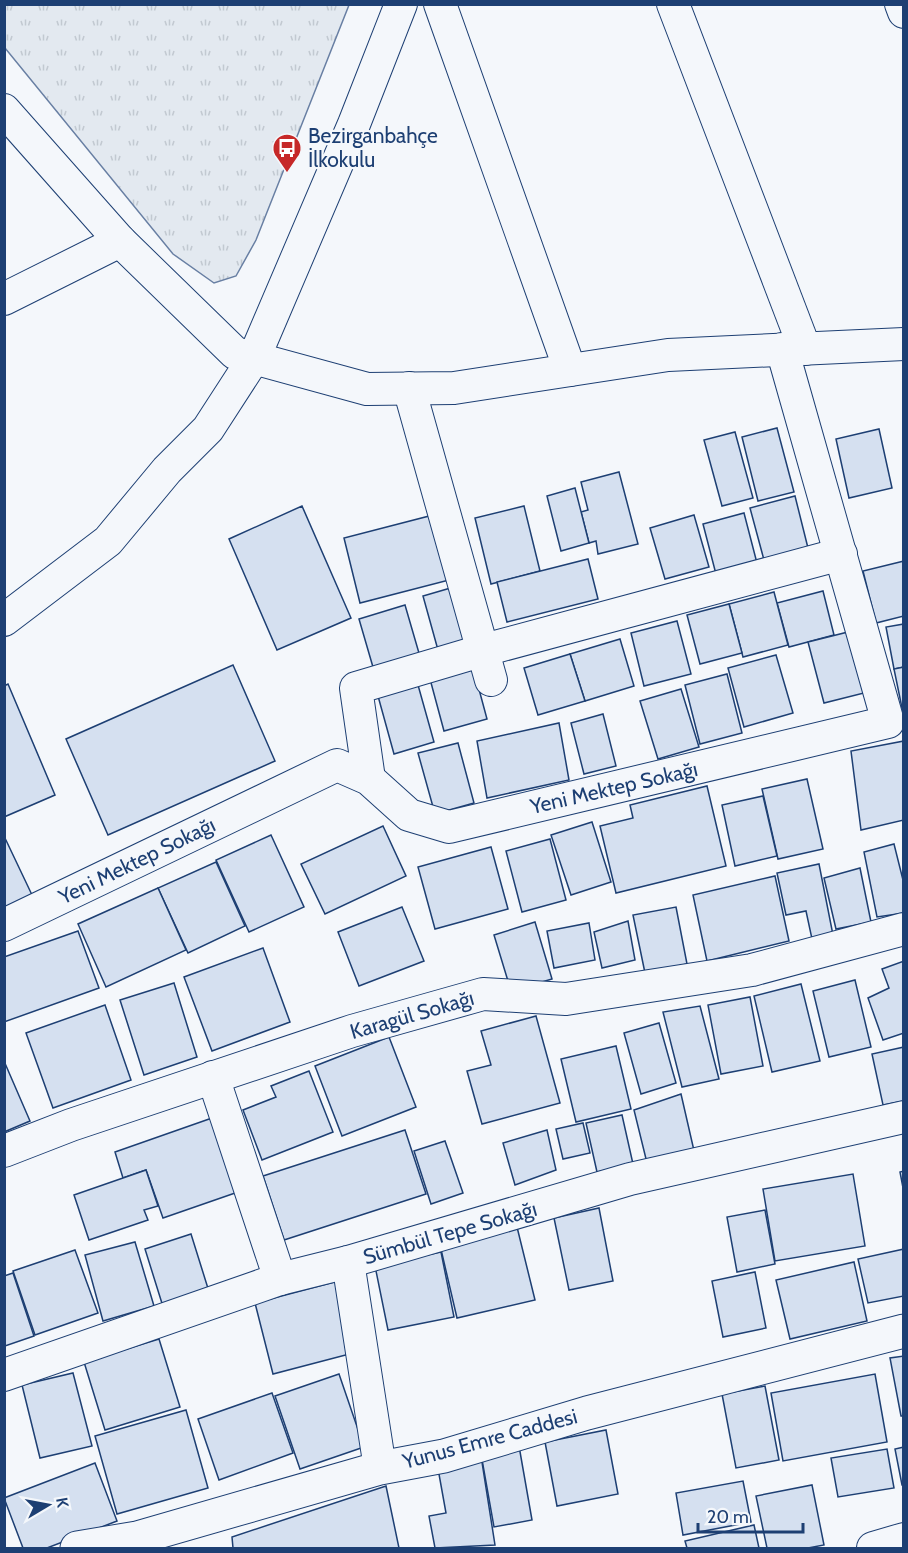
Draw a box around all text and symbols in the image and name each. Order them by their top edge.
place label: Bezirganbahçe İlkokulu [308,123,438,172]
bus stop icon: Bezirganbahçe İlkokulu [271,132,303,174]
street label: Yeni Mektep Sokağı [527,756,700,819]
street label: Yeni Mektep Sokağı [54,812,219,910]
street label: Karagül Sokağı [347,985,477,1044]
street label: Sümbül Tepe Sokağı [360,1196,540,1269]
street label: Yunus Emre Caddesi [399,1403,580,1474]
north arrow [18,1475,78,1535]
text: K [52,1496,73,1509]
scale bar [698,1496,803,1534]
text: 20 m [707,1506,749,1528]

